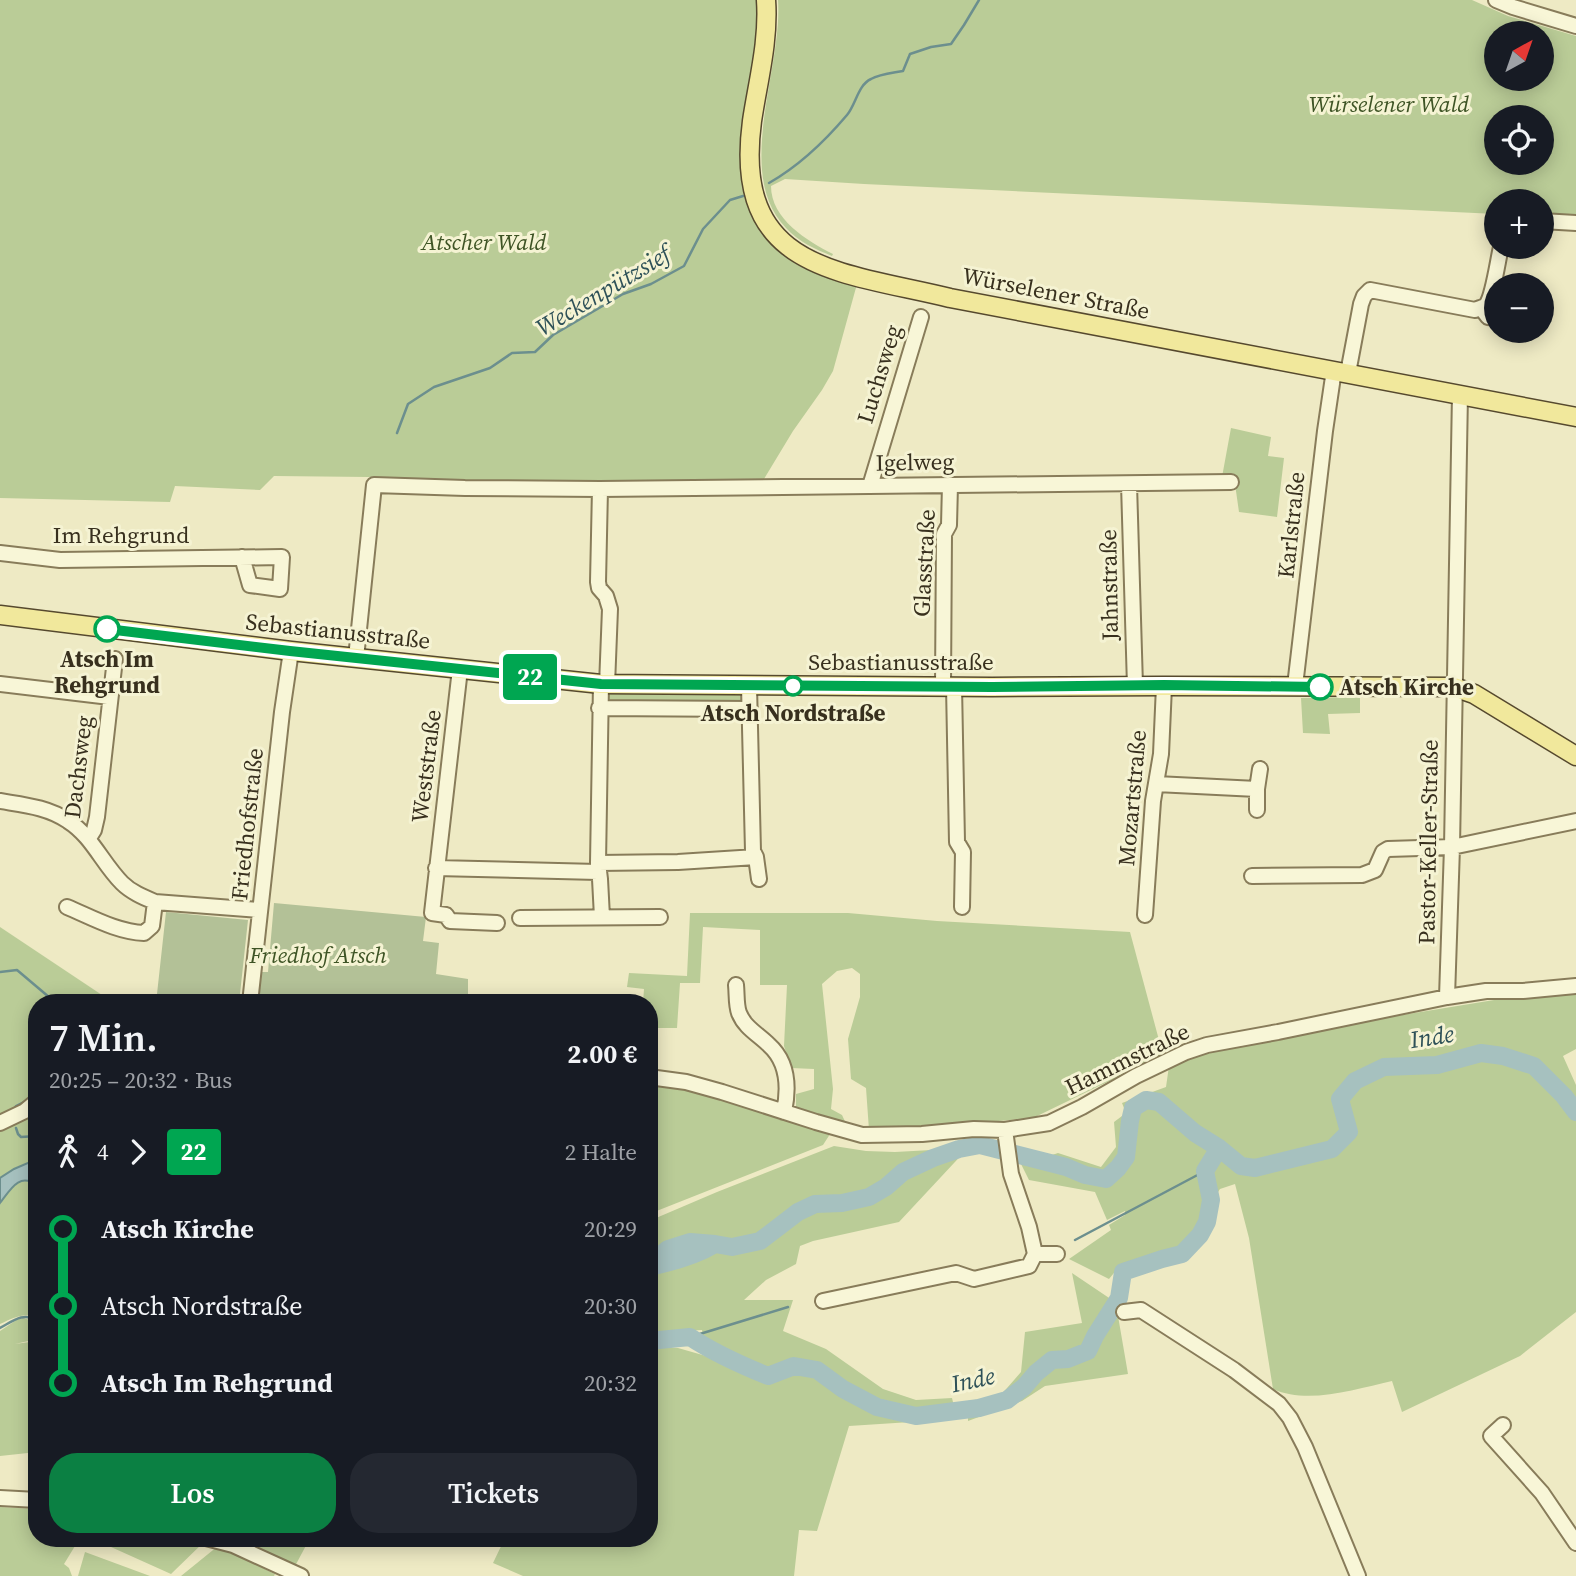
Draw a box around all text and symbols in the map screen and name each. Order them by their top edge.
north arrow [1484,21,1554,91]
map controls [1484,21,1554,343]
park label: Würselener Wald [1309,88,1469,120]
button: locate [1484,105,1554,175]
button: + [1484,189,1554,259]
park label: Atscher Wald [419,226,547,258]
water label: Weckenpützsief [529,235,680,344]
street label: Würselener Straße [960,259,1152,327]
button: − [1484,273,1554,343]
street label: Luchsweg [849,321,909,427]
street label: Igelweg [875,445,955,479]
street label: Karlstraße [1269,470,1313,580]
street label: Glasstraße [905,508,943,618]
street label: Im Rehgrund [53,519,189,551]
street label: Jahnstraße [1092,529,1126,642]
street label: Sebastianusstraße [244,605,432,657]
marker: Atsch Im Rehgrund [94,616,120,642]
place label: Atsch Im Rehgrund [54,643,160,701]
street label: Sebastianusstraße [808,646,994,678]
line badge: 22 [498,654,562,700]
text: 22 [517,660,543,693]
place label: Atsch Kirche [1339,671,1474,703]
marker: Atsch Kirche [1307,674,1333,700]
marker: Atsch Nordstraße [783,676,803,696]
place label: Atsch Nordstraße [700,697,886,729]
street label: Weststraße [403,708,449,824]
street label: Dachsweg [56,714,100,820]
street label: Mozartstraße [1110,729,1154,867]
street label: Pastor-Keller-Straße [1410,739,1446,945]
street label: Friedhofstraße [223,746,271,902]
park label: Friedhof Atsch [248,939,387,971]
text: 7 Min. [49,1012,158,1064]
street label: Hammstraße [1059,1015,1195,1103]
water label: Inde [1407,1017,1456,1056]
text: 2.00 € [567,1036,637,1072]
text: 20:25 – 20:32 · Bus [49,1064,232,1096]
icon: walk [49,1133,87,1171]
icon: forward [119,1133,157,1171]
text: 22 [181,1135,207,1168]
text: 4 [97,1136,109,1168]
text: 2 Halte [565,1136,637,1168]
text: Atsch Kirche [101,1211,254,1247]
text: 20:29 [584,1213,637,1245]
text: Atsch Nordstraße [101,1288,302,1324]
text: 20:30 [584,1290,637,1322]
water label: Inde [947,1359,998,1400]
text: Atsch Im Rehgrund [101,1365,333,1401]
text: 20:32 [584,1367,637,1399]
button: Los [49,1453,336,1533]
button: Tickets [350,1453,637,1533]

